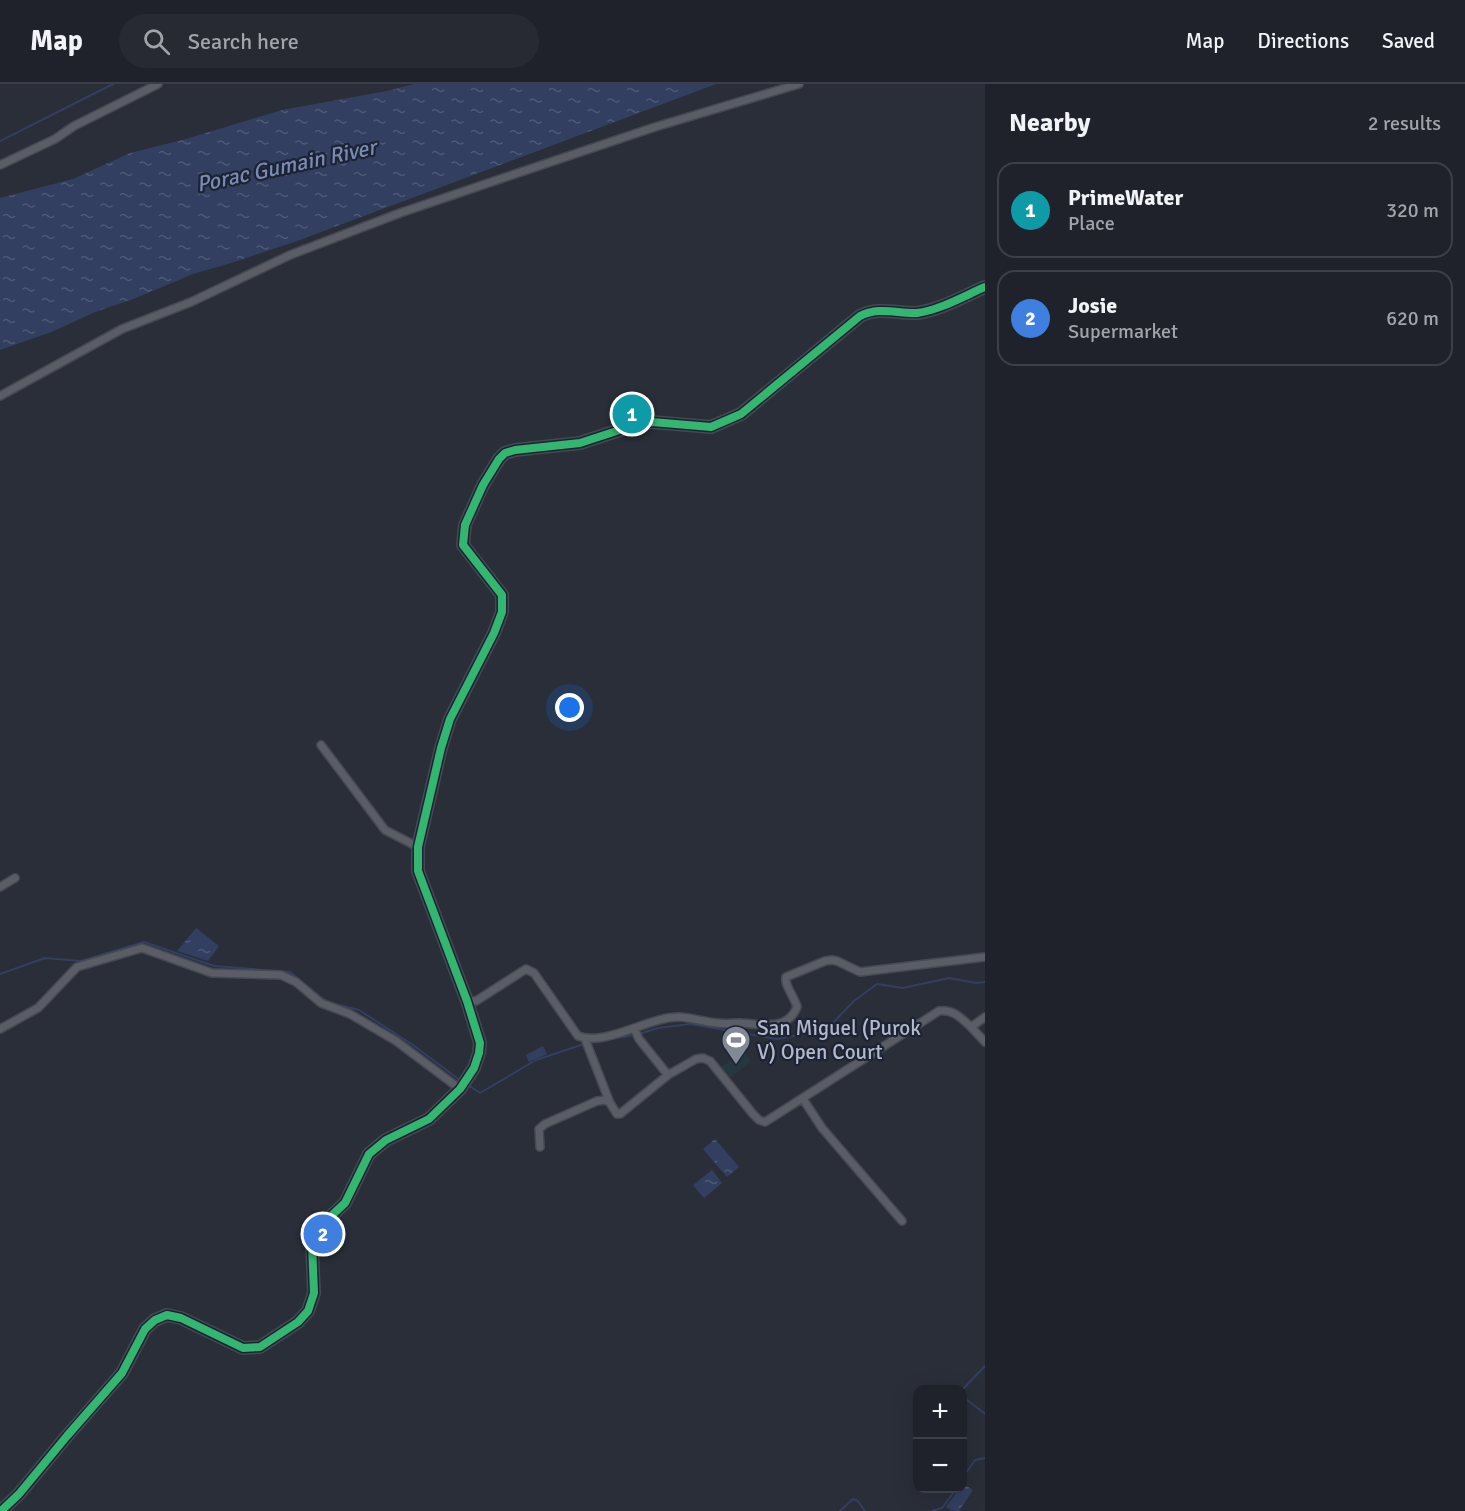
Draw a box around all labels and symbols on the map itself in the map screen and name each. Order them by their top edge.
water label: Porac Gumain River [194,133,381,198]
pin: 1 [612,392,652,436]
your location [555,693,584,722]
place label: San Miguel (Purok V) Open Court [757,1015,921,1065]
sports icon: San Miguel (Purok V) Open Court [720,1024,752,1066]
pin: 2 [304,1212,342,1256]

